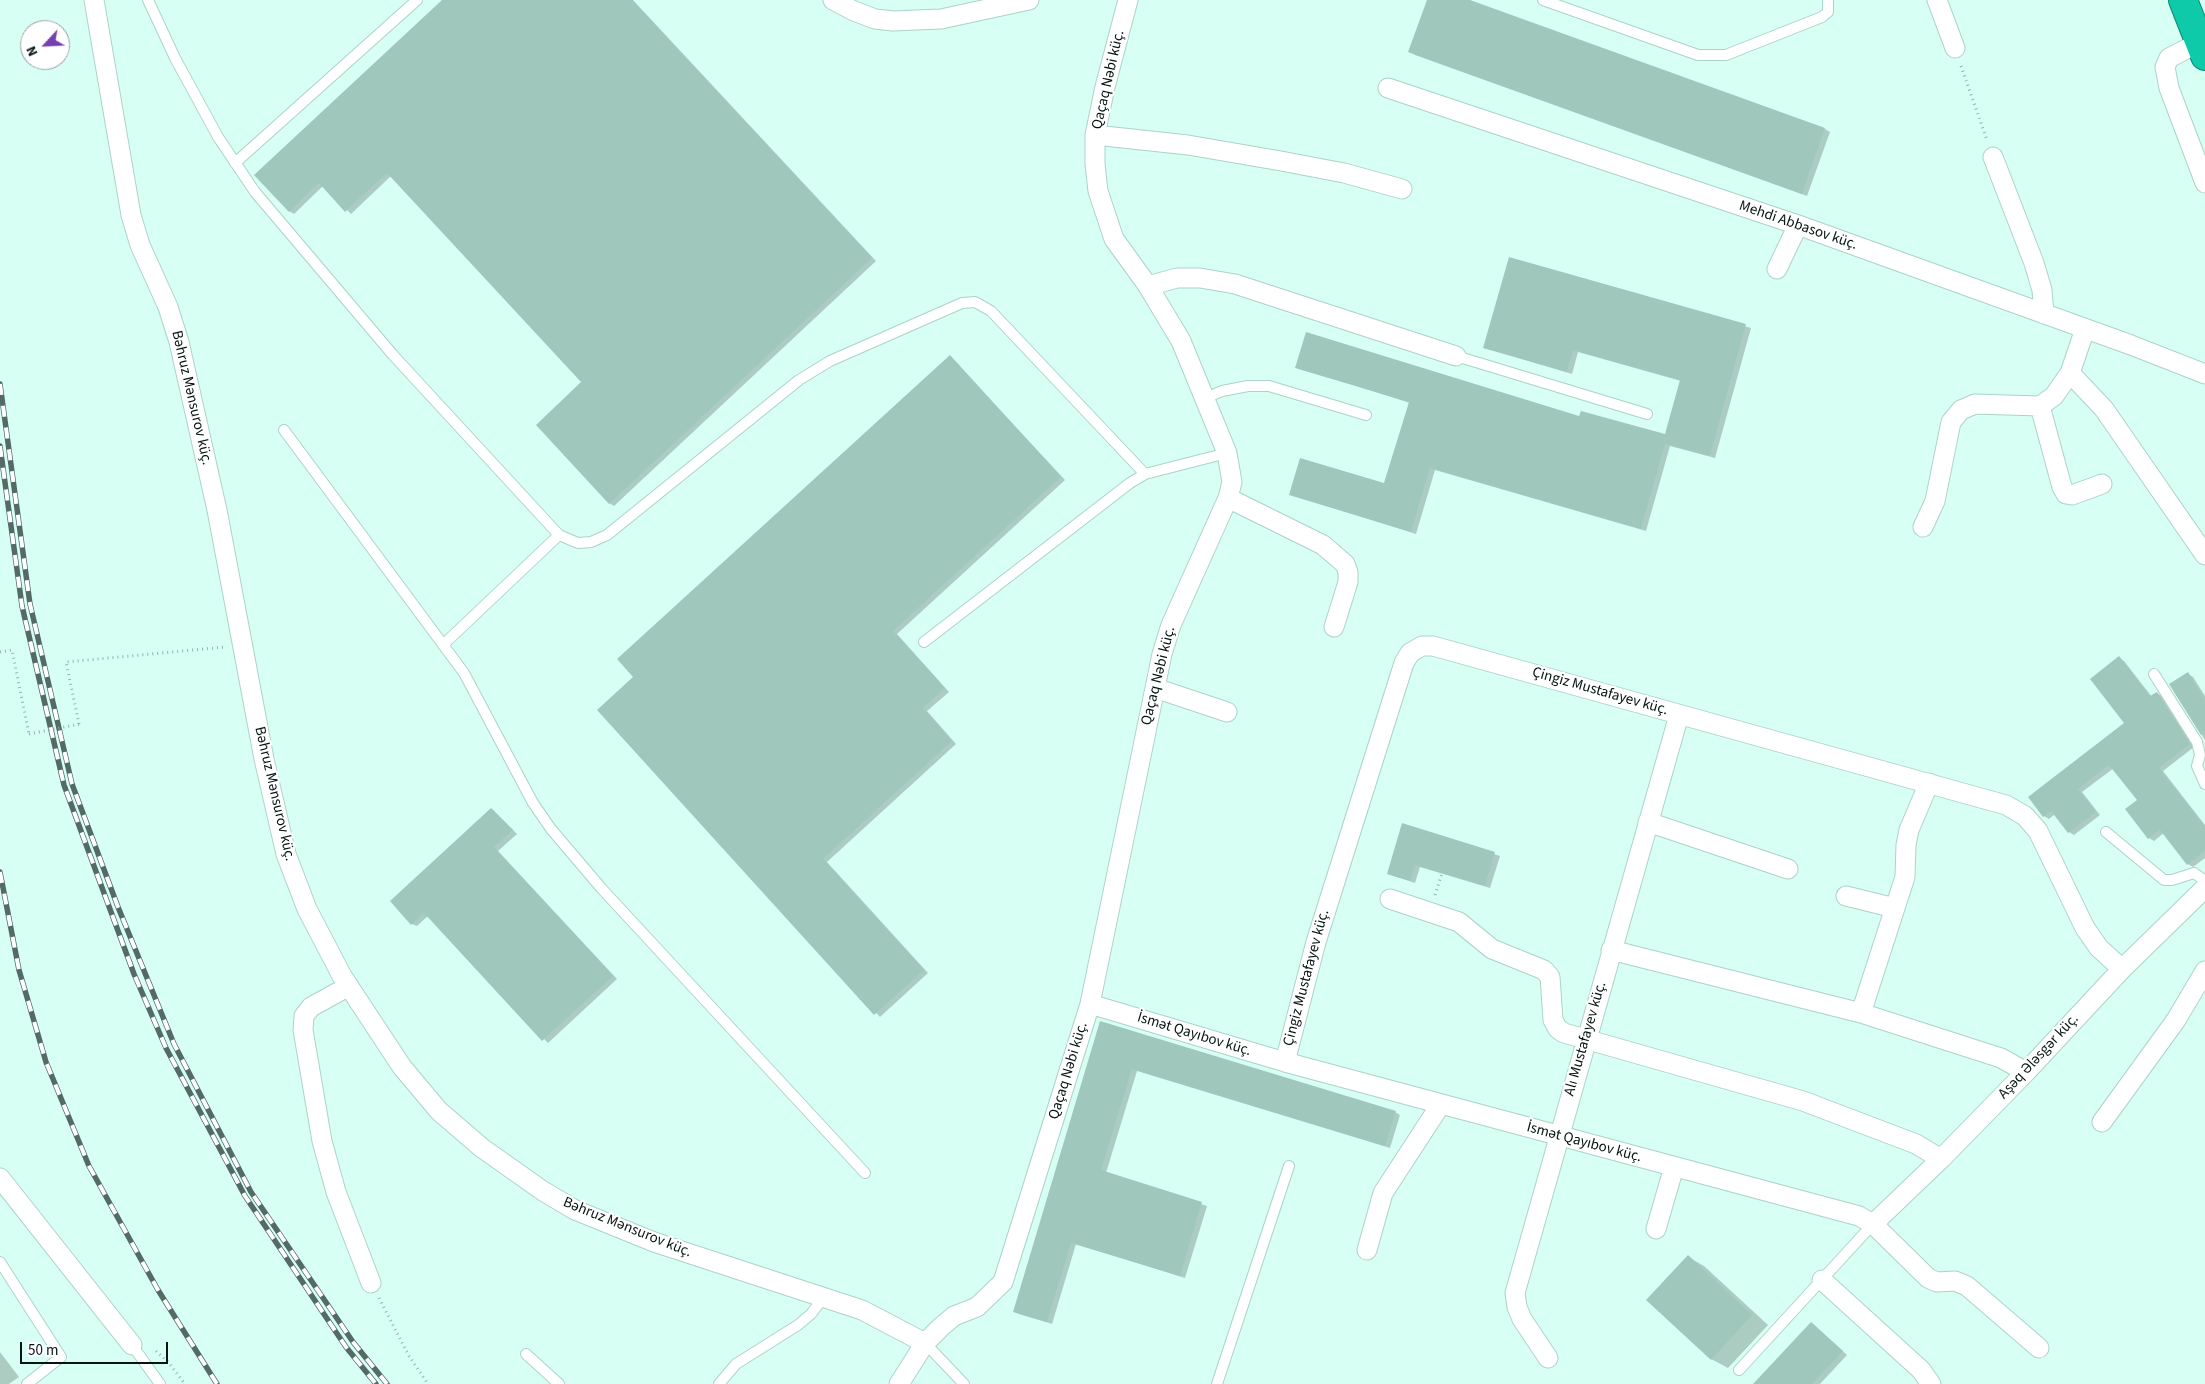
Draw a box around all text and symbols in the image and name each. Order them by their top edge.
north arrow [20,20,70,70]
street label: Qaçaq Nəbi küç. [1089,29,1129,131]
text: N [21,42,43,59]
street label: Mehdi Abbasov küç. [1736,197,1860,255]
street label: Bəhruz Mənsurov küç. [167,329,215,467]
street label: Qaçaq Nəbi küç. [1138,625,1180,727]
street label: Çingiz Mustafayev küç. [1530,664,1670,720]
street label: Bəhruz Mənsurov küç. [250,725,298,863]
street label: Çingiz Mustafayev küç. [1280,908,1334,1048]
street label: Alı Mustafayev küç. [1561,980,1611,1098]
street label: İsmət Qayıbov küç. [1135,1009,1253,1061]
street label: Aşəq Ələsgər küç. [1995,1011,2083,1103]
street label: Qaçaq Nəbi küç. [1046,1020,1092,1122]
street label: İsmət Qayıbov küç. [1524,1119,1644,1167]
street label: Bəhruz Mənsurov küç. [560,1194,694,1262]
scale bar [22,1332,170,1364]
text: 50 m [28,1340,58,1361]

